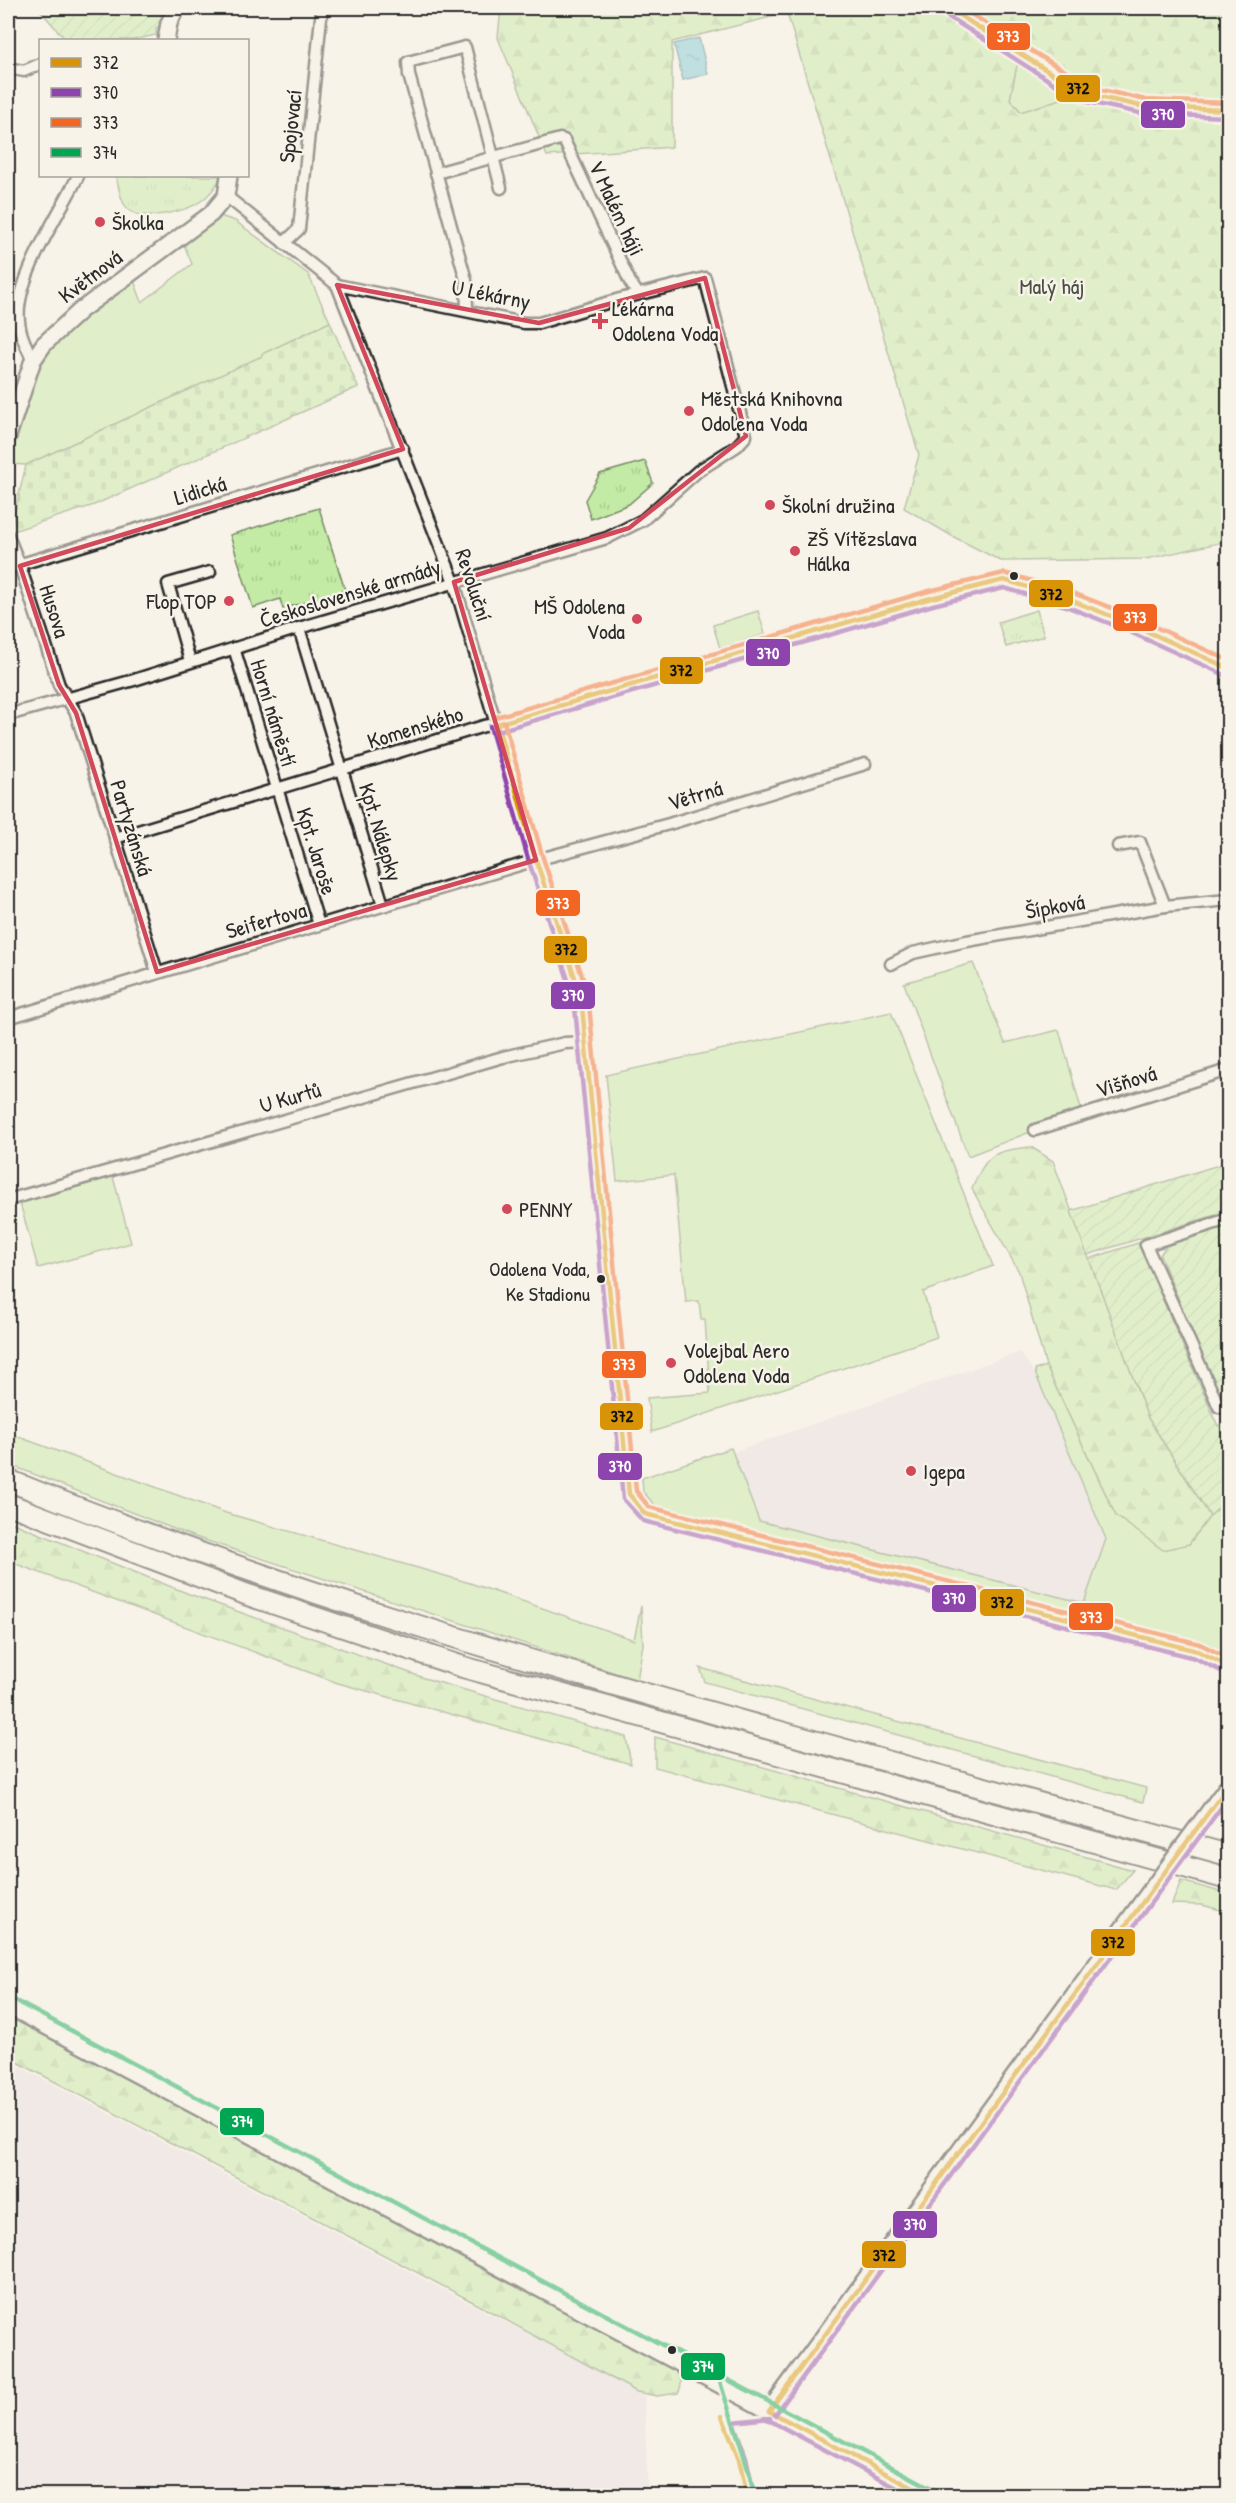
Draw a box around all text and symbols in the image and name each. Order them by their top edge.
line badge: 373 [986,22,1031,51]
text: 373 [997,25,1019,47]
legend [39,39,249,177]
text: 372 [93,50,119,75]
line badge: 372 [1055,74,1101,103]
text: 372 [1067,77,1090,99]
text: 370 [93,80,118,105]
street label: Spojovací [271,88,309,164]
line badge: 370 [1140,100,1186,129]
text: 370 [1152,103,1174,125]
text: 373 [93,110,118,135]
text: 374 [93,140,117,165]
street label: V Malém háji [582,156,652,260]
place label: Školka [112,207,164,237]
marker: Školka [93,215,107,229]
street label: Květnová [52,242,128,310]
park label: Malý háj [1020,271,1084,301]
street label: U Lékárny [449,272,533,316]
place label: Lékárna Odolena Voda [612,293,719,348]
marker: Lékárna Odolena Voda [593,314,607,328]
place label: Městská Knihovna Odolena Voda [701,383,842,438]
marker: Městská Knihovna Odolena Voda [682,404,696,418]
street label: Lidická [170,468,230,512]
place label: Školní družina [782,490,895,520]
marker: Školní družina [763,498,777,512]
place label: ZŠ Vítězslava Hálka [807,523,917,578]
marker: ZŠ Vítězslava Hálka [788,544,802,558]
street label: Revoluční [448,545,500,625]
street label: Československé armády [256,551,444,635]
unlabelled marker [1008,570,1020,582]
line badge: 372 [1028,579,1074,608]
street label: Husova [32,581,78,642]
text: 372 [1040,583,1063,605]
place label: Flop TOP [145,586,217,616]
place label: MŠ Odolena Voda [534,591,625,646]
marker: Flop TOP [222,594,236,608]
line badge: 373 [1112,603,1158,632]
text: 373 [1124,606,1146,628]
marker: MŠ Odolena Voda [630,612,644,626]
line badge: 370 [745,638,791,667]
text: 370 [757,642,779,664]
street label: Horní náměstí [243,656,305,770]
line badge: 372 [659,656,704,685]
text: 372 [670,659,693,681]
street label: Komenského [364,698,467,756]
street label: Větrná [664,772,726,817]
street label: Partyzánská [103,776,161,880]
street label: Kpt. Nálepky [352,779,410,885]
street label: Kpt. Jaroše [290,804,345,898]
street label: Šípková [1023,886,1087,926]
line badge: 373 [535,889,581,917]
text: 373 [547,892,569,914]
street label: Seifertova [222,894,310,946]
line badge: 372 [543,935,588,964]
text: 372 [555,938,578,960]
line badge: 370 [550,981,596,1010]
text: 370 [562,984,584,1006]
street label: Višňová [1092,1057,1160,1104]
street label: U Kurtů [256,1074,324,1120]
place label: PENNY [519,1194,573,1224]
marker: PENNY [500,1202,514,1216]
place label: Odolena Voda, Ke Stadionu [489,1255,590,1307]
marker: Odolena Voda, Ke Stadionu [595,1273,607,1285]
place label: Volejbal Aero Odolena Voda [683,1335,790,1390]
line badge: 373 [601,1350,647,1379]
text: 373 [613,1353,635,1375]
marker: Volejbal Aero Odolena Voda [664,1356,678,1370]
line badge: 372 [599,1402,644,1431]
text: 372 [611,1405,634,1427]
line badge: 370 [597,1452,643,1481]
text: 370 [609,1455,631,1477]
place label: Igepa [923,1456,965,1486]
marker: Igepa [904,1464,918,1478]
line badge: 370 [931,1584,977,1613]
text: 370 [943,1587,965,1609]
line badge: 372 [979,1588,1025,1617]
text: 372 [991,1591,1014,1613]
line badge: 373 [1068,1602,1114,1631]
text: 373 [1080,1606,1102,1628]
line badge: 372 [1090,1928,1136,1957]
text: 372 [1102,1931,1125,1953]
line badge: 374 [219,2107,265,2136]
text: 374 [231,2110,253,2132]
line badge: 370 [892,2210,938,2239]
text: 370 [904,2213,926,2235]
line badge: 372 [861,2240,907,2269]
text: 372 [873,2244,896,2266]
unlabelled marker [666,2344,678,2356]
line badge: 374 [680,2352,726,2381]
text: 374 [692,2355,714,2377]

